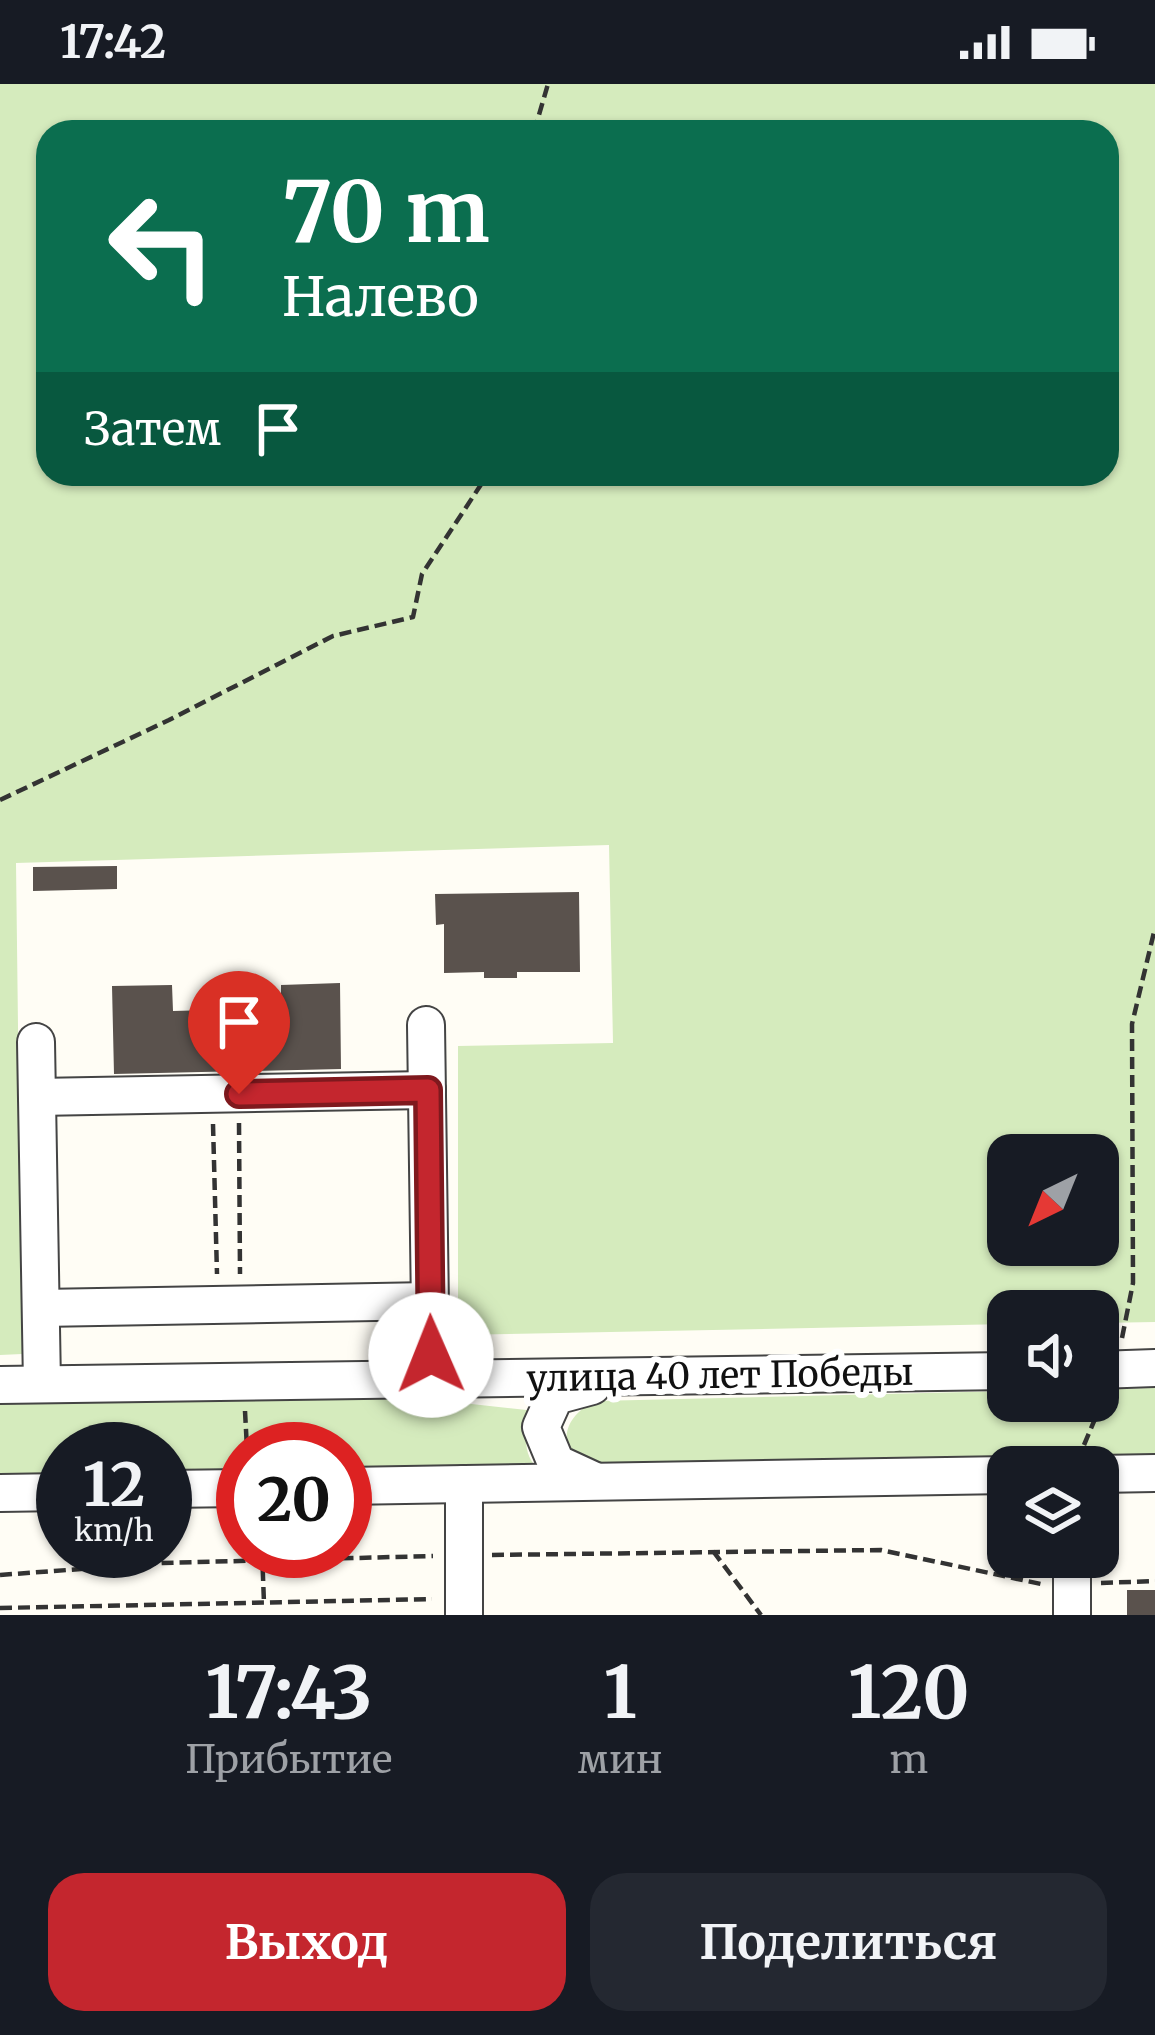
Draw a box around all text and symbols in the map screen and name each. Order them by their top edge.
text: 17:42 [60,14,166,70]
text: 70 m [282,159,490,265]
icon: left [84,168,240,324]
text: Налево [282,263,479,331]
icon: arrive [245,396,311,462]
text: Затем [84,401,221,457]
pin [188,971,290,1094]
icon: arrive [206,989,272,1055]
north arrow [987,1134,1119,1266]
map controls [987,1134,1119,1578]
button: sound [987,1290,1119,1422]
position arrow [368,1292,494,1418]
street label: улица 40 лет Победы [526,1350,914,1401]
speed limit sign: 20 [216,1422,372,1578]
button: layers [987,1446,1119,1578]
text: 12 [83,1447,145,1522]
text: km/h [74,1511,154,1549]
text: 17:43 [205,1647,372,1738]
text: 1 [603,1647,637,1738]
text: 120 [848,1647,970,1738]
text: Прибытие [185,1735,392,1784]
text: мин [578,1735,663,1784]
text: m [889,1735,928,1784]
button: Выход [48,1873,566,2011]
button: Поделиться [590,1873,1107,2011]

